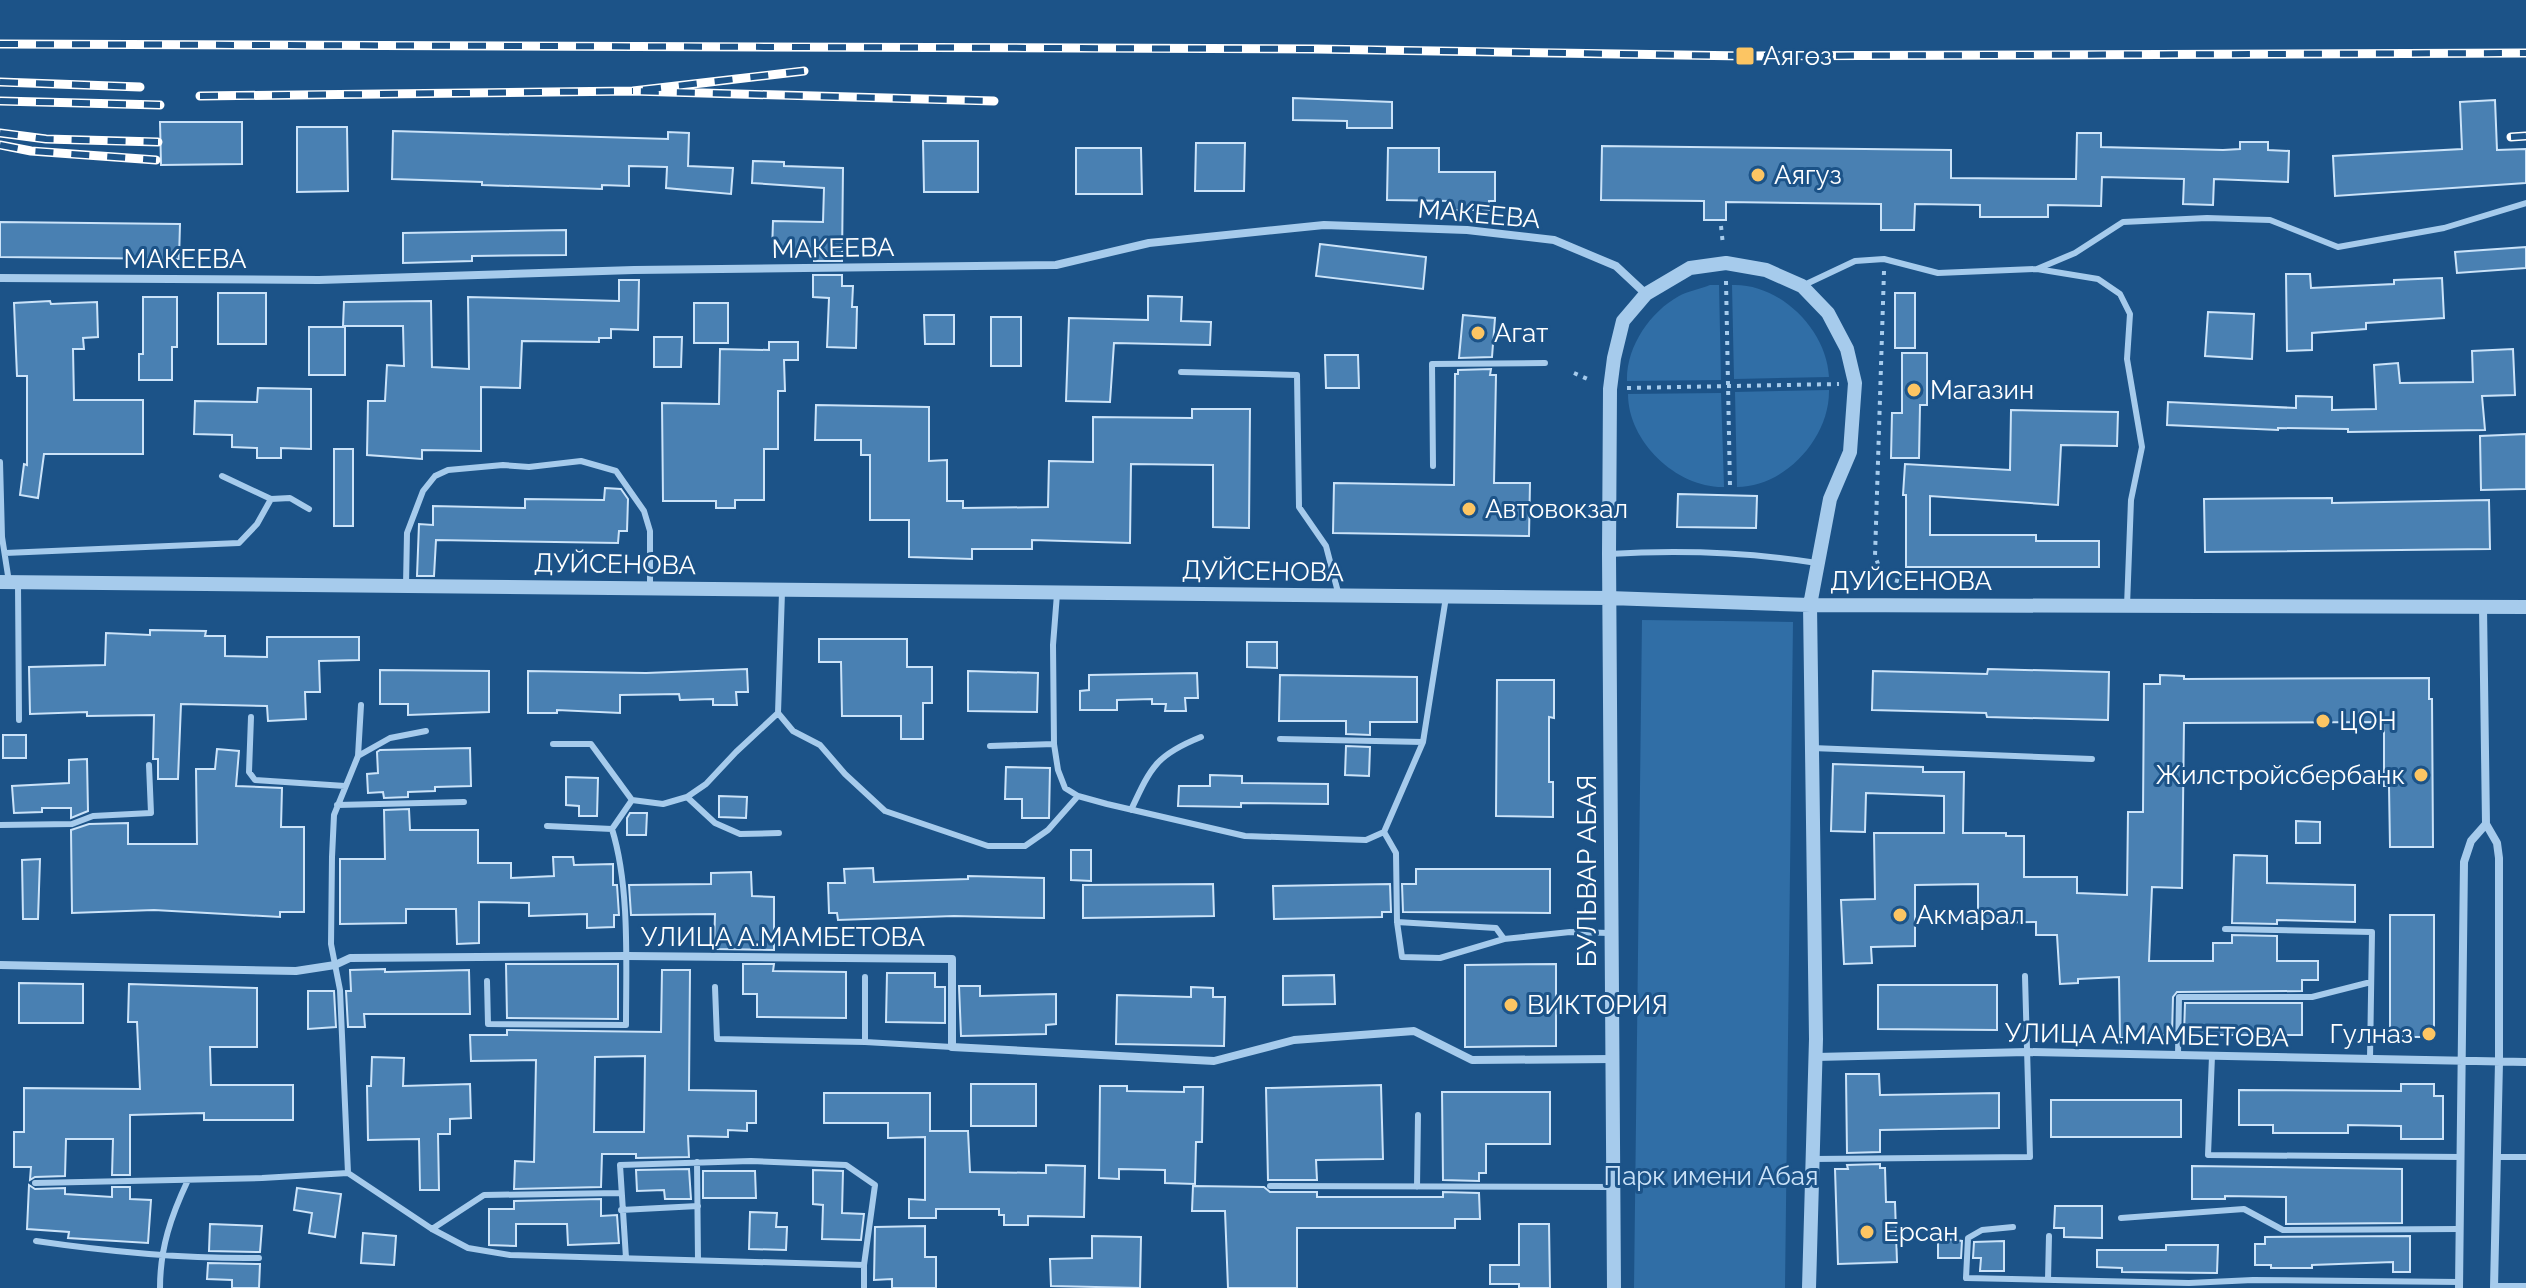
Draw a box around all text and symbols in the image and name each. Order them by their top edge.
place label: Аягөз [1763,41,1832,71]
marker: Аягөз [1734,45,1756,67]
place label: Аягуз [1774,160,1842,190]
marker: Аягуз [1749,166,1767,184]
street label: МАКЕЕВА [1416,194,1542,234]
street label: МАКЕЕВА [771,232,895,264]
street label: МАКЕЕВА [123,244,247,274]
place label: Агат [1494,318,1548,348]
marker: Агат [1469,324,1487,342]
place label: Магазин [1930,375,2034,405]
marker: Магазин [1905,381,1923,399]
place label: Автовокзал [1485,494,1628,524]
marker: Автовокзал [1460,500,1478,518]
street label: ДУЙСЕНОВА [534,548,697,580]
street label: ДУЙСЕНОВА [1182,555,1345,587]
street label: ДУЙСЕНОВА [1830,566,1992,596]
place label: ЦОН [2339,706,2397,736]
marker: ЦОН [2314,712,2332,730]
place label: Жилстройсбербанк [2155,760,2405,790]
marker: Жилстройсбербанк [2412,766,2430,784]
street label: БУЛЬВАР АБАЯ [1572,775,1602,967]
place label: Акмарал [1916,900,2025,930]
marker: Акмарал [1891,906,1909,924]
street label: УЛИЦА А.МАМБЕТОВА [641,922,925,952]
place label: ВИКТОРИЯ [1527,990,1668,1020]
marker: ВИКТОРИЯ [1502,996,1520,1014]
street label: УЛИЦА А.МАМБЕТОВА [2005,1018,2290,1052]
place label: Гулназ [2329,1019,2413,1049]
marker: Гулназ [2420,1025,2438,1043]
park label: Парк имени Абая [1604,1161,1818,1191]
place label: Ерсан [1883,1217,1958,1247]
marker: Ерсан [1858,1223,1876,1241]

